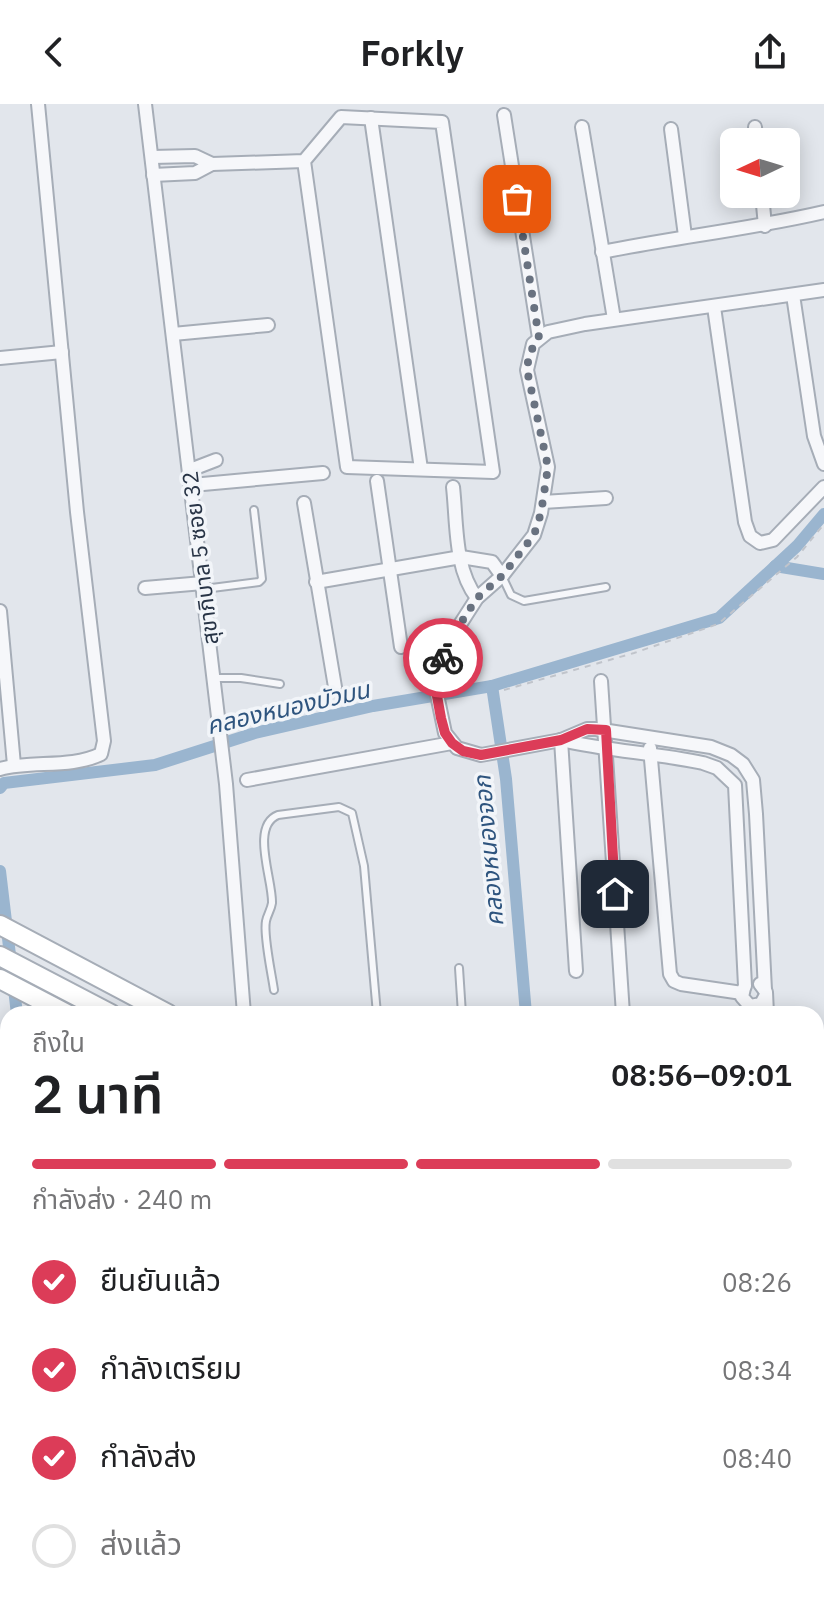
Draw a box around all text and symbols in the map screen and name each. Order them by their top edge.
text: Forkly [360,29,464,76]
icon: back [32,30,76,74]
icon: share [748,30,792,74]
north arrow [720,128,800,208]
map controls [720,128,800,208]
pin [483,165,551,233]
icon: bag [495,177,539,221]
street label: สุขาภิบาล 5 ซอย 32 [174,470,225,647]
courier [403,618,483,698]
icon: bike [421,636,465,680]
water label: คลองหนองบัวมน [203,672,374,741]
water label: คลองหนองจอก [465,773,511,928]
pin [581,860,649,928]
icon: home [593,872,637,916]
text: ถึงใน [32,1025,85,1059]
text: 08:56–09:01 [611,1055,792,1094]
text: 2 นาที [32,1060,163,1127]
text: กำลังส่ง · 240 m [32,1182,212,1216]
icon: check [32,1260,76,1304]
text: ยืนยันแล้ว [100,1260,221,1299]
text: 08:26 [722,1265,792,1299]
icon: check [32,1348,76,1392]
text: กำลังเตรียม [100,1348,242,1387]
text: 08:34 [722,1353,792,1387]
icon: check [32,1436,76,1480]
text: กำลังส่ง [100,1436,197,1475]
text: 08:40 [722,1441,792,1475]
text: ส่งแล้ว [100,1524,182,1563]

